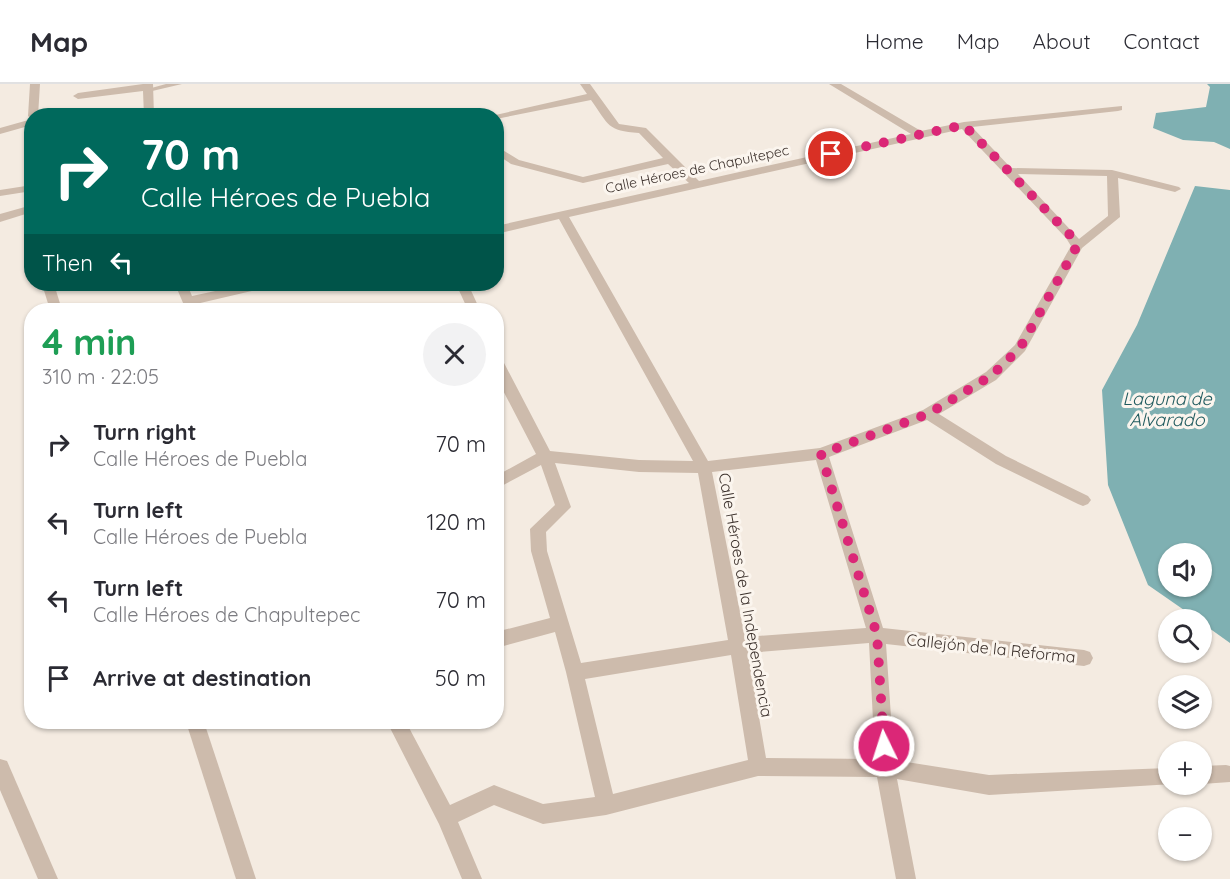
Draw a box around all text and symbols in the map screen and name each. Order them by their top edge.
text: Map [30,24,88,59]
text: Home [865,28,924,54]
text: Map [957,28,1000,54]
text: About [1033,28,1091,54]
text: Contact [1124,28,1200,54]
text: 70 m [141,128,240,181]
pin [805,128,856,179]
icon: right [42,132,120,210]
icon: arrive [814,137,847,170]
street label: Calle Héroes de Chapultepec [604,141,790,197]
text: Calle Héroes de Puebla [141,180,430,214]
icon: left [105,246,138,279]
text: Then [42,249,93,277]
text: 4 min [42,319,136,364]
button: close [423,323,486,386]
text: 310 m · 22:05 [42,364,159,389]
water label: Laguna de Alvarado [1122,387,1212,431]
text: Turn right [93,418,197,446]
icon: right [42,428,75,461]
text: 70 m [436,430,486,458]
text: Calle Héroes de Puebla [93,446,307,471]
street label: Calle Héroes de la Independencia [715,471,777,719]
text: Turn left [93,496,183,524]
icon: left [42,506,75,539]
text: 120 m [427,508,486,536]
text: Calle Héroes de Puebla [93,524,307,549]
map controls [1158,543,1212,861]
button: sound [1158,543,1212,597]
text: Turn left [93,574,183,602]
icon: left [42,584,75,617]
text: 70 m [436,586,486,614]
text: Calle Héroes de Chapultepec [93,602,360,627]
button: search [1158,609,1212,663]
street label: Callejón de la Reforma [906,629,1076,667]
icon: arrive [42,662,75,695]
text: Arrive at destination [93,664,311,692]
text: 50 m [435,664,486,692]
button: layers [1158,675,1212,729]
position arrow [852,714,916,778]
button: + [1158,741,1212,795]
button: − [1158,807,1212,861]

